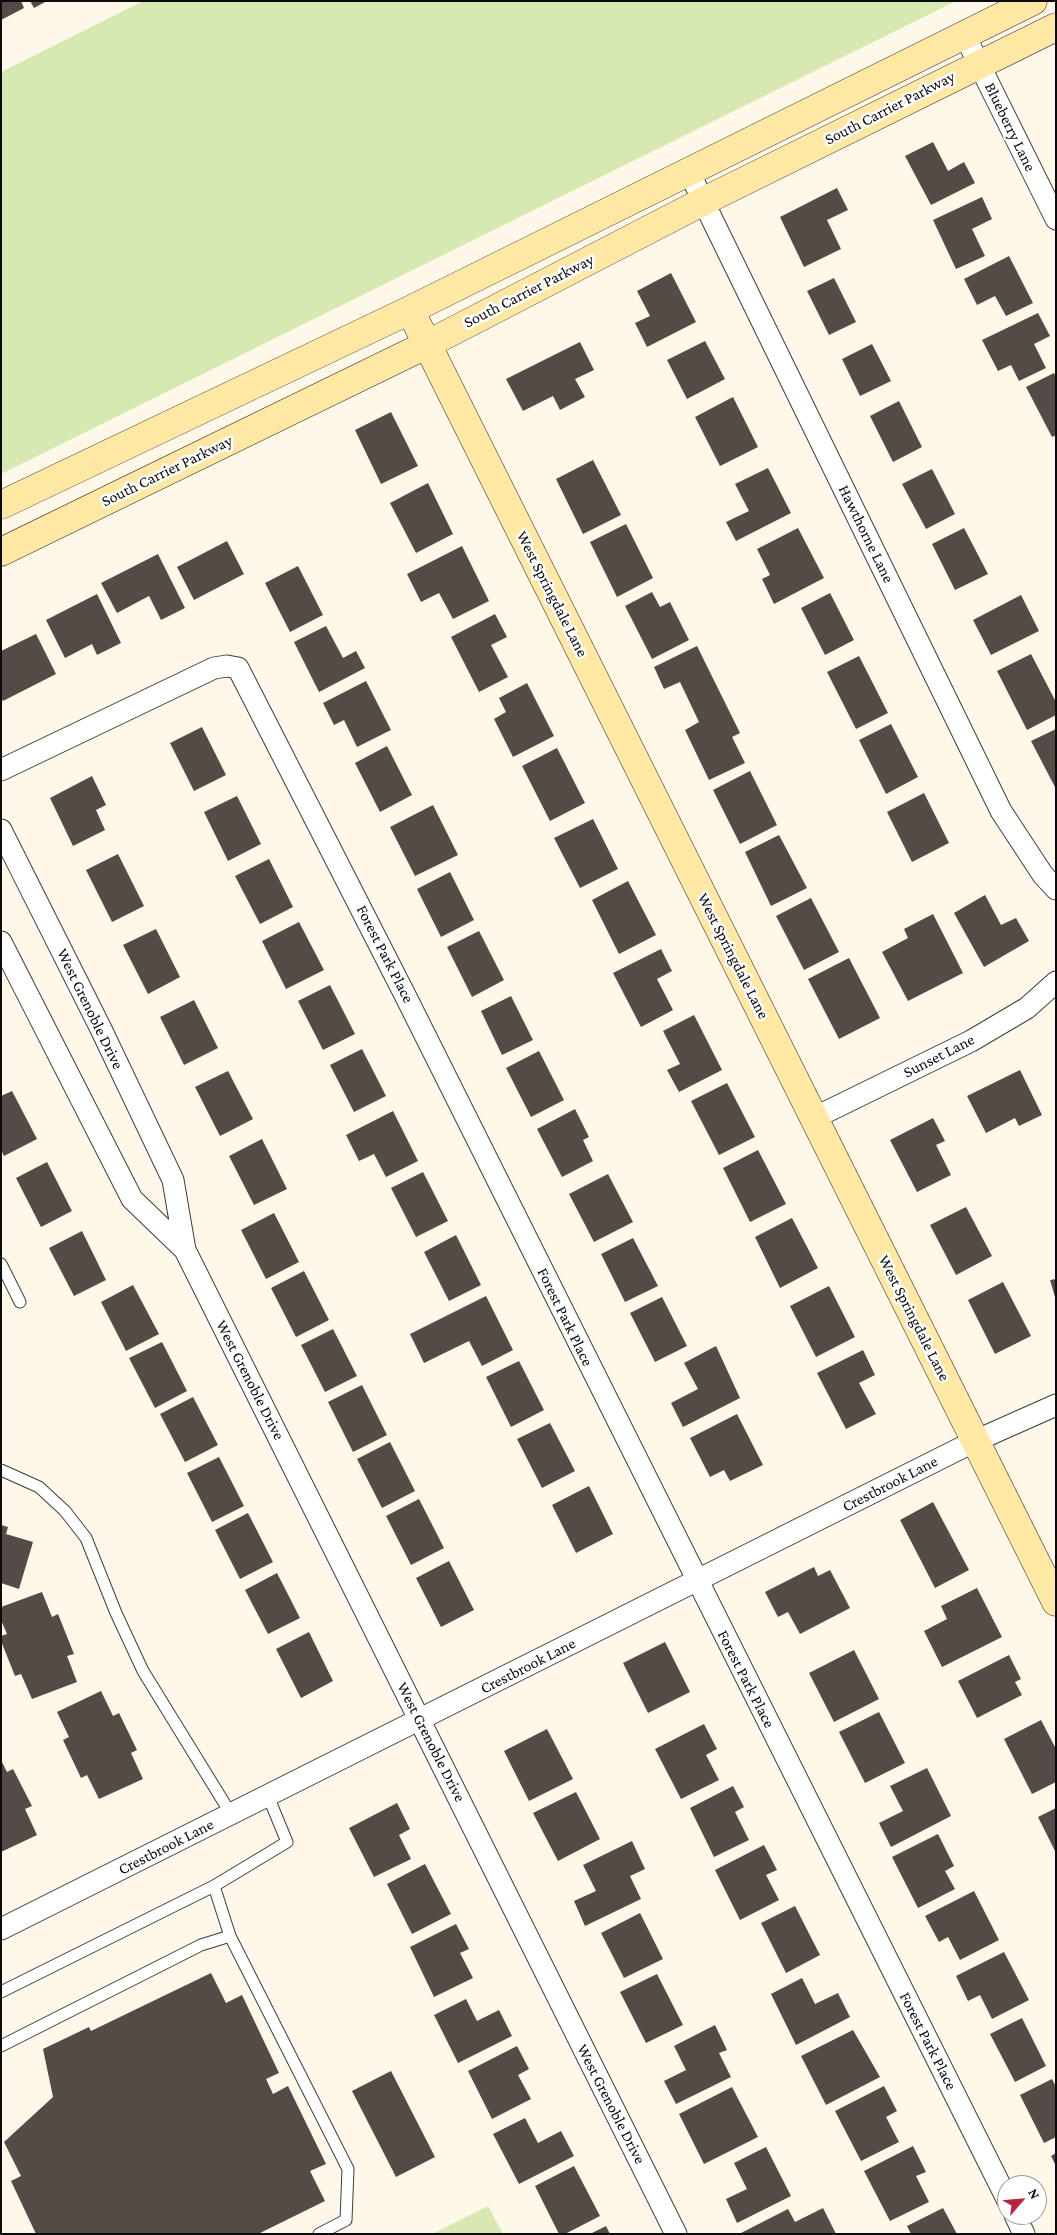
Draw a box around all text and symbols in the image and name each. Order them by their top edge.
street label: South Carrier Parkway [822,67,958,149]
street label: Blueberry Lane [980,79,1040,175]
street label: South Carrier Parkway [461,250,597,332]
street label: South Carrier Parkway [98,431,236,511]
street label: Hawthorne Lane [834,482,898,586]
street label: West Springdale Lane [512,528,592,660]
street label: West Springdale Lane [693,890,773,1022]
street label: Forest Park Place [352,902,418,1006]
street label: West Grenoble Drive [52,946,128,1072]
street label: Sunset Lane [900,1030,978,1082]
street label: West Springdale Lane [874,1252,954,1384]
street label: Forest Park Place [533,1265,597,1369]
street label: West Grenoble Drive [212,1317,288,1443]
street label: Crestbrook Lane [839,1452,941,1516]
street label: Forest Park Place [713,1627,779,1731]
street label: Crestbrook Lane [477,1634,579,1698]
street label: West Grenoble Drive [393,1679,469,1805]
street label: Crestbrook Lane [115,1815,217,1879]
street label: Forest Park Place [895,1989,961,2093]
street label: West Grenoble Drive [573,2041,649,2167]
north arrow [997,2175,1047,2225]
text: N [1025,2186,1044,2202]

